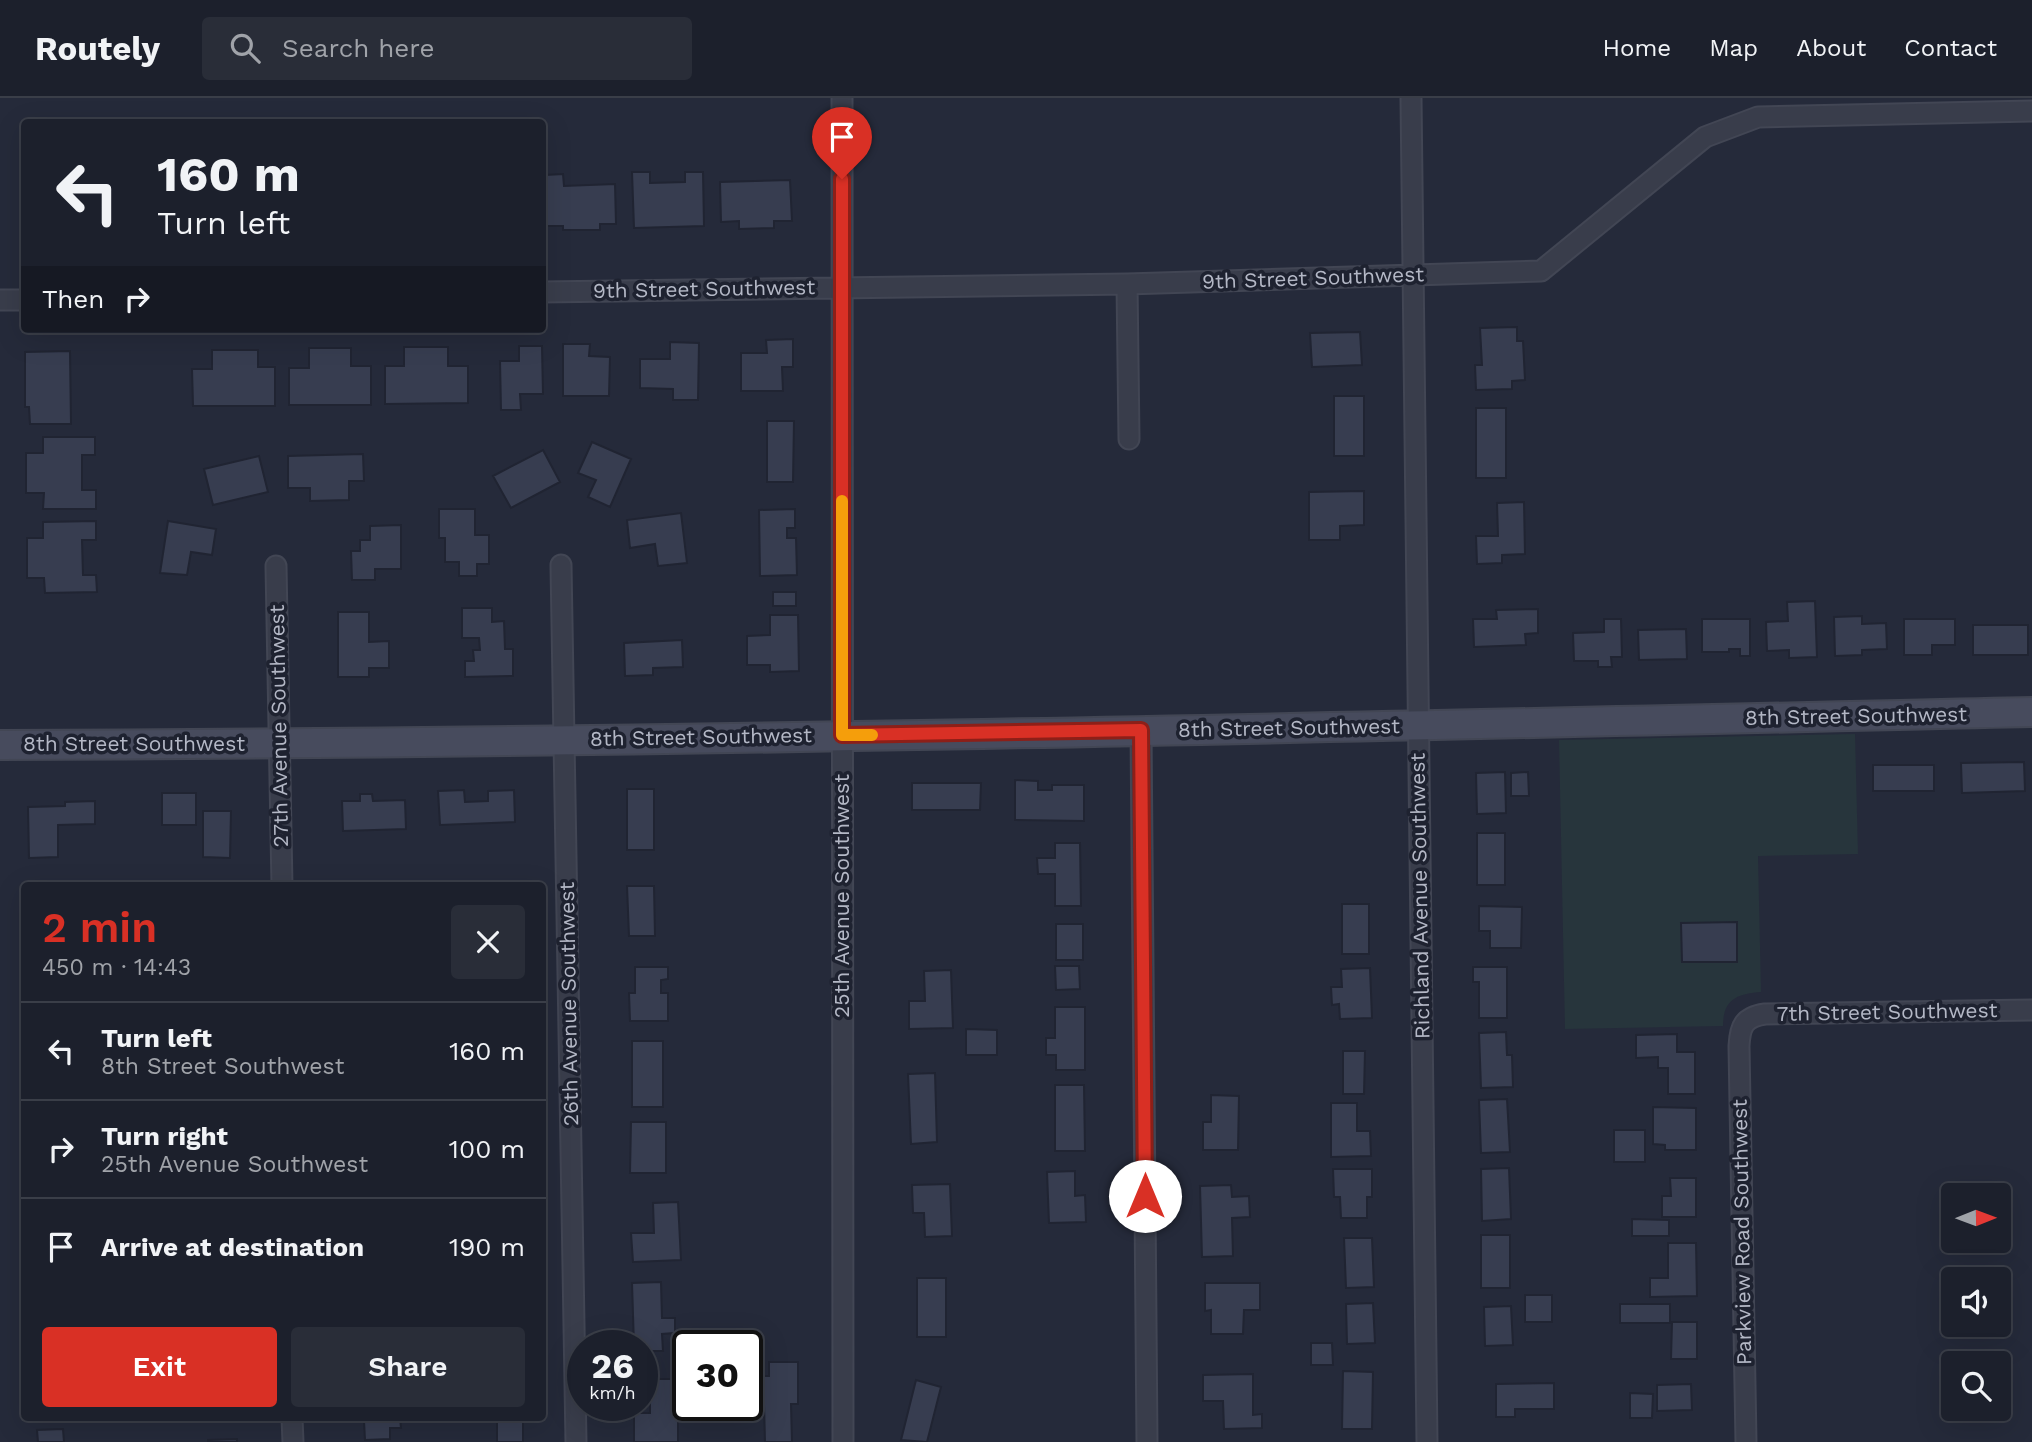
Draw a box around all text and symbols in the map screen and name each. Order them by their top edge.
search box [202,17,692,80]
text: Routely [35,29,160,68]
icon: search [226,29,264,67]
text: Search here [282,33,434,63]
text: Home [1603,34,1671,62]
text: Map [1709,34,1758,62]
text: About [1796,34,1866,62]
text: Contact [1904,34,1997,62]
pin [812,107,872,179]
icon: arrive [823,118,861,156]
text: 160 m [157,145,300,203]
icon: left [42,147,133,238]
text: Turn left [157,204,290,242]
street label: 9th Street Southwest [1202,261,1425,294]
street label: 9th Street Southwest [593,274,815,303]
icon: right [118,280,156,318]
text: Then [42,284,104,314]
street label: 27th Avenue Southwest [264,604,293,848]
street label: 8th Street Southwest [1745,701,1967,730]
street label: 8th Street Southwest [1178,713,1400,742]
street label: 8th Street Southwest [590,722,812,751]
street label: 8th Street Southwest [23,731,245,756]
street label: Richland Avenue Southwest [1405,752,1434,1039]
street label: 25th Avenue Southwest [829,774,854,1018]
street label: 26th Avenue Southwest [554,881,583,1126]
text: 2 min [42,903,157,952]
button: close [451,905,525,979]
text: 450 m · 14:43 [42,954,191,981]
street label: 7th Street Southwest [1776,997,1998,1026]
text: Turn left [101,1023,212,1053]
icon: left [42,1032,80,1070]
text: 160 m [449,1036,525,1066]
text: 8th Street Southwest [101,1053,344,1080]
street label: Parkview Road Southwest [1727,1099,1756,1365]
text: Turn right [101,1121,228,1151]
icon: right [42,1130,80,1168]
text: 100 m [449,1134,525,1164]
text: 25th Avenue Southwest [101,1151,368,1178]
position arrow [1108,1159,1182,1233]
north arrow [1941,1183,2011,1253]
map controls [1941,1183,2011,1421]
icon: arrive [42,1228,80,1266]
text: Arrive at destination [101,1232,364,1262]
text: 190 m [449,1232,525,1262]
button: sound [1941,1267,2011,1337]
button: Exit [42,1327,277,1407]
button: Share [291,1327,525,1407]
speed limit sign: 30 [672,1330,763,1421]
text: 26 [591,1345,634,1387]
button: search [1941,1351,2011,1421]
text: km/h [589,1382,636,1403]

